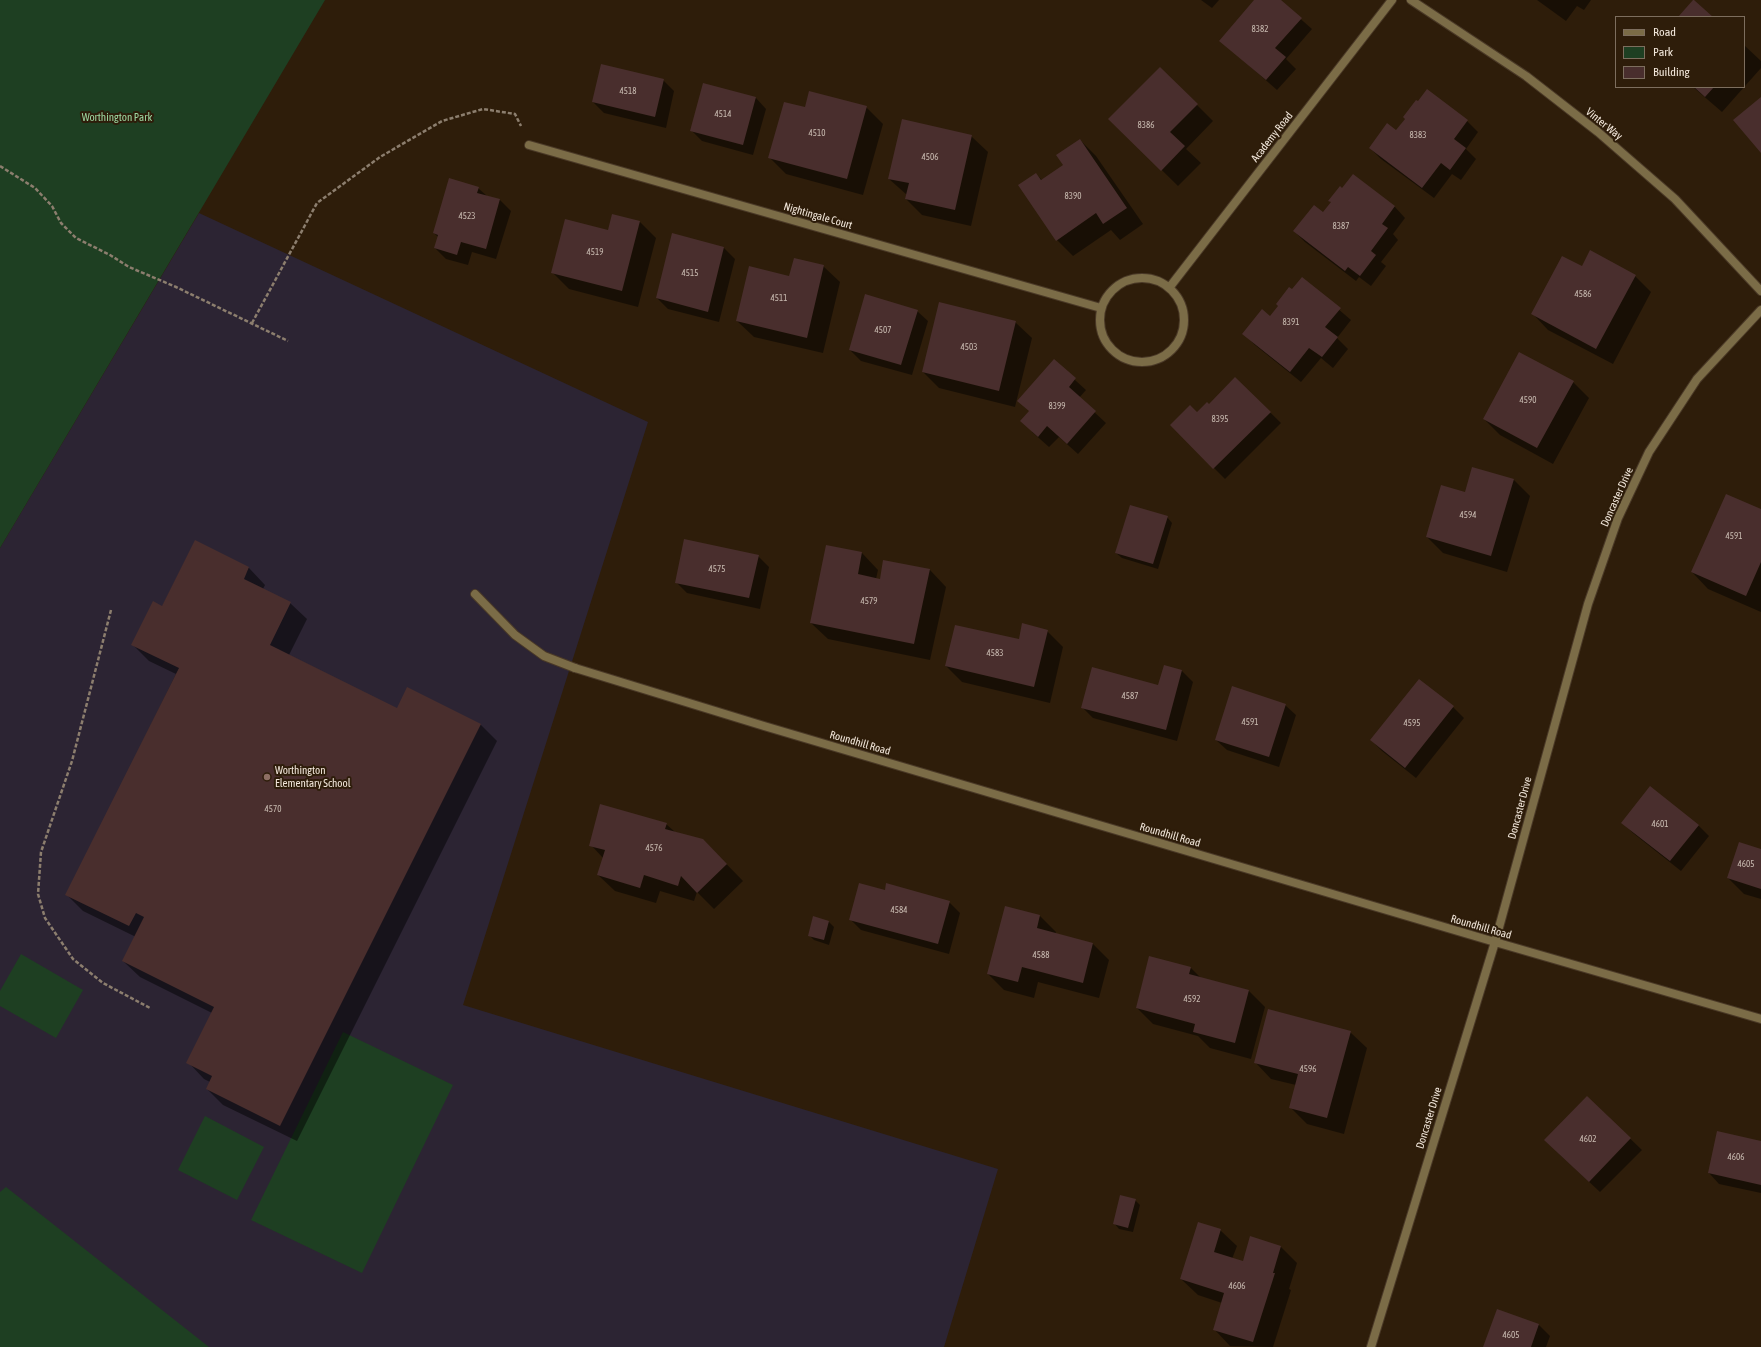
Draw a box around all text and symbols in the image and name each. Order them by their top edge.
legend [1615,16,1745,88]
house number: 8382 [1252,24,1268,34]
text: Road [1653,25,1676,39]
text: Park [1653,45,1673,59]
text: Building [1653,65,1690,79]
house number: 4518 [620,86,636,96]
street label: Vinter Way [1583,105,1625,143]
house number: 4514 [715,109,731,119]
street label: Academy Road [1248,109,1296,165]
park label: Worthington Park [82,111,152,125]
house number: 8386 [1138,120,1154,130]
house number: 4510 [809,128,825,138]
house number: 8383 [1410,130,1426,140]
house number: 4506 [922,152,938,162]
house number: 8390 [1065,191,1081,201]
street label: Nightingale Court [782,200,854,232]
house number: 4523 [459,211,475,221]
house number: 8387 [1333,221,1349,231]
house number: 4519 [587,247,603,257]
house number: 4515 [682,268,698,278]
house number: 4586 [1575,289,1591,299]
house number: 4511 [771,293,787,303]
house number: 8391 [1283,317,1299,327]
house number: 4507 [875,325,891,335]
house number: 4503 [961,342,977,352]
house number: 4590 [1520,395,1536,405]
house number: 8399 [1049,401,1065,411]
house number: 8395 [1212,414,1228,424]
street label: Doncaster Drive [1598,465,1636,529]
house number: 4594 [1460,510,1476,520]
house number: 4591 [1726,531,1742,541]
house number: 4575 [709,564,725,574]
house number: 4579 [861,596,877,606]
house number: 4583 [987,648,1003,658]
house number: 4587 [1122,691,1138,701]
house number: 4591 [1242,717,1258,727]
house number: 4595 [1404,718,1420,728]
street label: Roundhill Road [828,728,892,758]
place label: Worthington Elementary School [275,764,351,790]
marker: Worthington Elementary School [262,772,272,782]
street label: Doncaster Drive [1505,775,1535,841]
house number: 4570 [265,804,281,814]
house number: 4601 [1652,819,1668,829]
street label: Roundhill Road [1138,820,1202,850]
house number: 4576 [646,843,662,853]
house number: 4605 [1738,859,1754,869]
house number: 4584 [891,905,907,915]
street label: Roundhill Road [1449,912,1513,942]
house number: 4588 [1033,950,1049,960]
house number: 4592 [1184,994,1200,1004]
house number: 4596 [1300,1064,1316,1074]
street label: Doncaster Drive [1413,1086,1445,1150]
house number: 4602 [1580,1134,1596,1144]
house number: 4606 [1728,1152,1744,1162]
house number: 4606 [1229,1281,1245,1291]
house number: 4605 [1503,1330,1519,1340]

